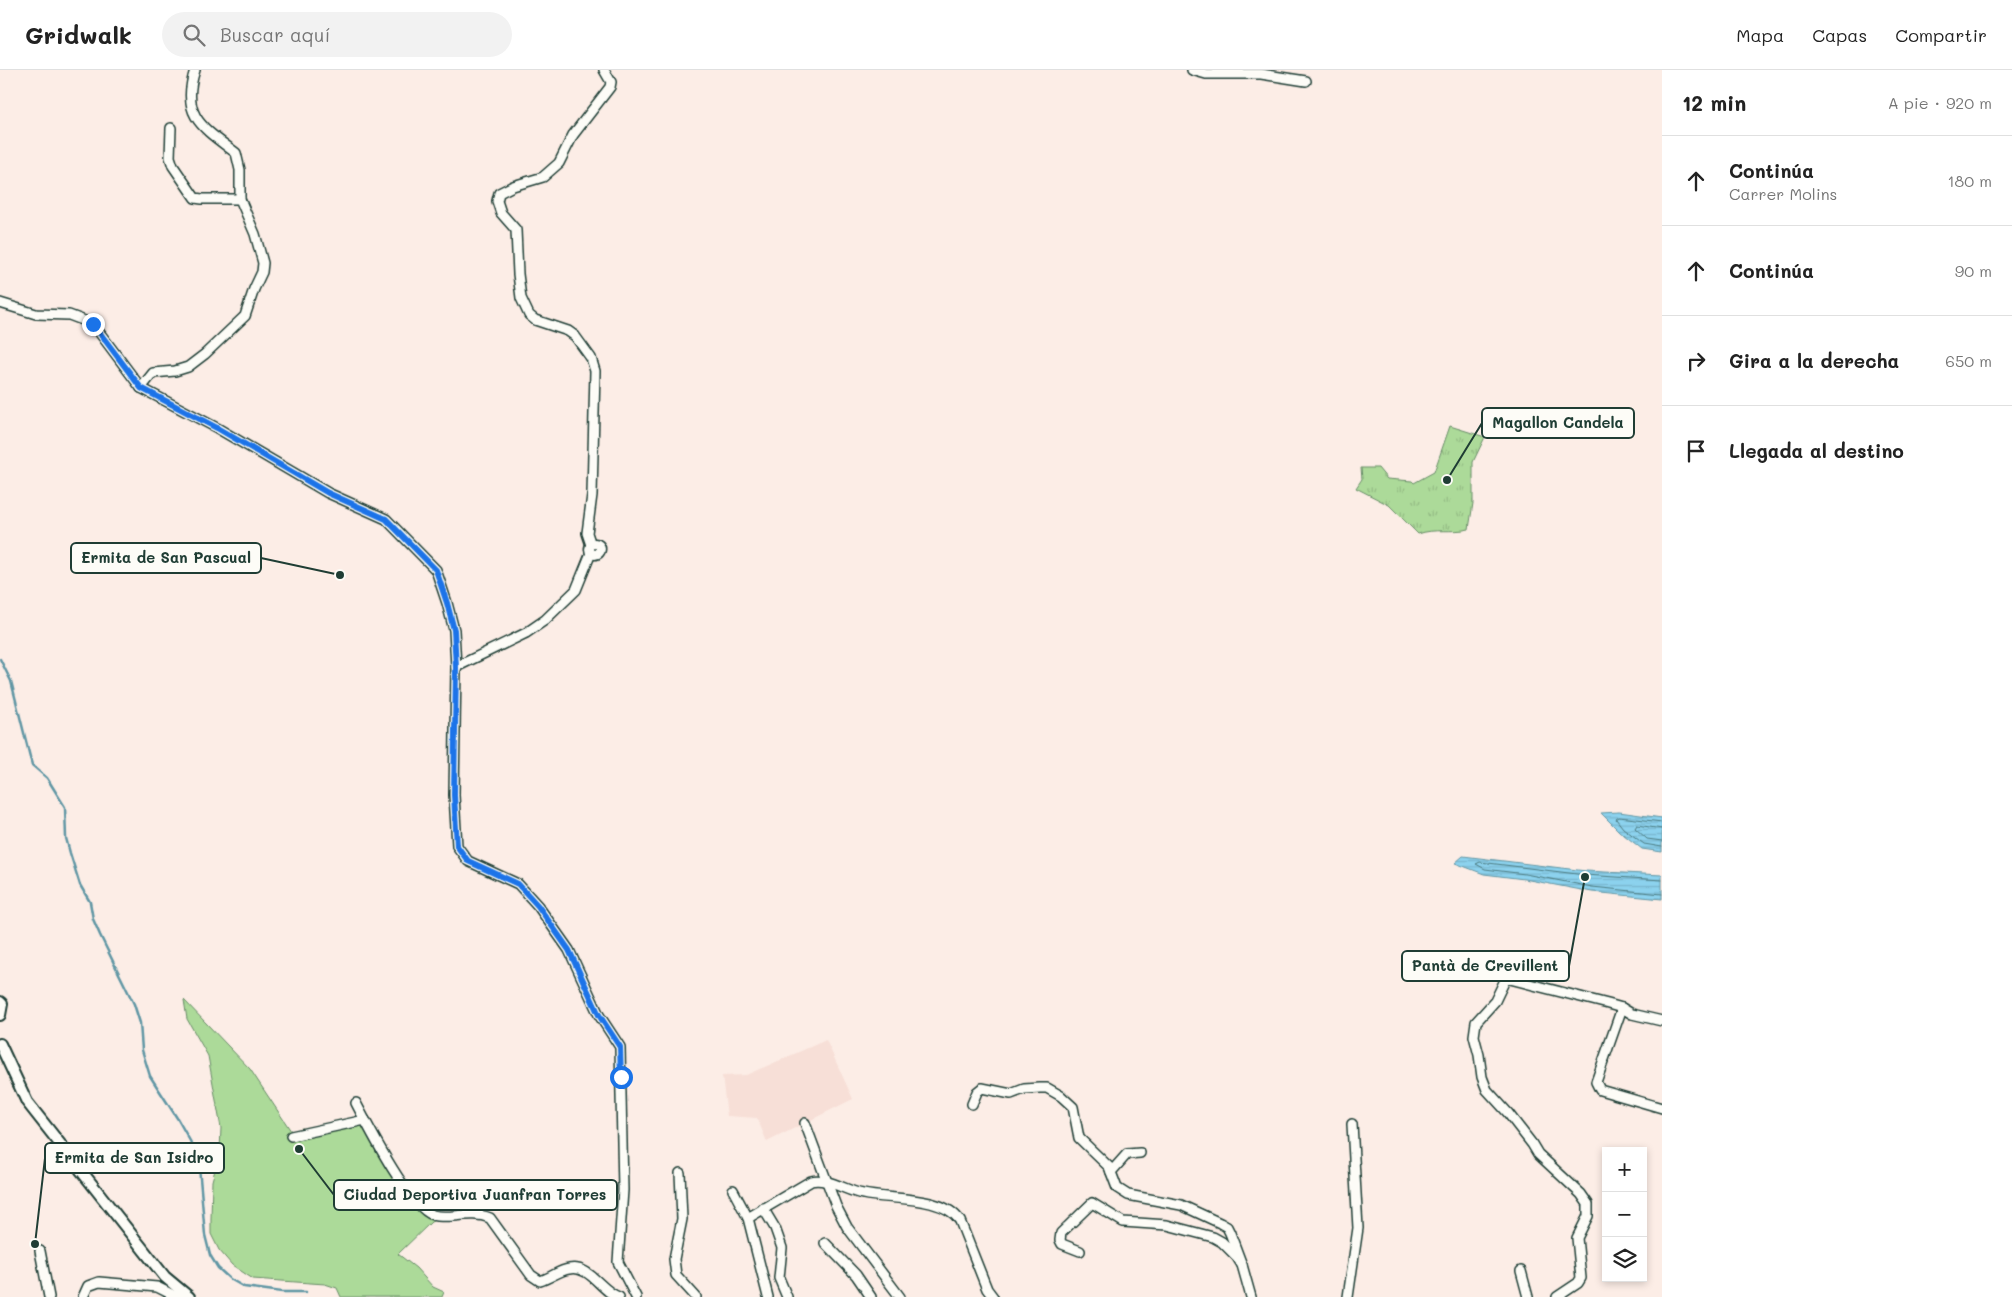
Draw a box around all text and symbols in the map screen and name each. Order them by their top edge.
search box [162,12,512,57]
text: Gridwalk [25,19,132,50]
icon: search [180,21,208,49]
text: Buscar aquí [220,22,330,47]
text: Mapa [1736,23,1784,47]
text: Capas [1812,23,1867,47]
text: Compartir [1895,23,1987,47]
text: 12 min [1682,89,1746,116]
text: A pie · 920 m [1888,92,1992,113]
text: Continúa [1729,158,1814,183]
icon: ahead [1682,167,1710,195]
text: 180 m [1947,170,1992,191]
text: Carrer Molins [1729,183,1837,204]
icon: ahead [1682,257,1710,285]
text: Continúa [1729,258,1814,283]
text: 90 m [1955,260,1992,281]
route end [82,313,105,336]
icon: right [1682,347,1710,375]
text: Gira a la derecha [1729,348,1899,373]
text: 650 m [1945,350,1992,371]
callout: Magallon Candela [1482,408,1634,438]
text: Magallon Candela [1492,412,1624,432]
icon: arrive [1682,437,1710,465]
text: Llegada al destino [1729,438,1904,463]
callout: Ermita de San Pascual [71,543,261,573]
text: Ermita de San Pascual [81,547,251,567]
callout: Pantà de Crevillent [1402,951,1569,981]
text: Pantà de Crevillent [1412,955,1559,975]
route start [610,1066,633,1089]
callout: Ermita de San Isidro [45,1143,224,1173]
text: Ermita de San Isidro [55,1147,213,1167]
map controls [1602,1147,1647,1282]
button: + [1602,1147,1647,1192]
callout: Ciudad Deportiva Juanfran Torres [334,1180,617,1210]
text: Ciudad Deportiva Juanfran Torres [344,1184,606,1204]
button: − [1602,1192,1647,1237]
button: layers [1602,1237,1647,1282]

